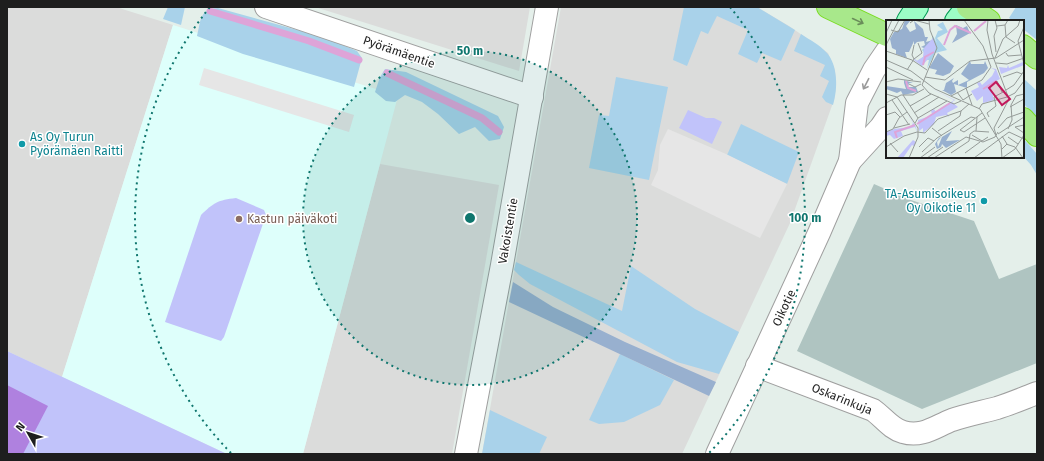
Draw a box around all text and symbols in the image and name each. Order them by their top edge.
one-way arrow [851,18,863,25]
inset map [886,20,1024,158]
street label: Pyörämäentie [361,33,437,71]
text: 50 m [457,44,483,58]
one-way arrow [862,78,870,90]
place label: As Oy Turun Pyörämäen Raitti [30,130,123,158]
marker: As Oy Turun Pyörämäen Raitti [17,139,27,149]
place label: TA-Asumisoikeus Oy Oikotie 11 [885,187,976,215]
marker: TA-Asumisoikeus Oy Oikotie 11 [979,196,989,206]
street label: Vakoistentie [495,197,521,265]
centre of rings [463,211,477,225]
text: 100 m [789,211,821,225]
place label: Kastun päiväkoti [247,212,337,226]
marker: Kastun päiväkoti [234,214,244,224]
street label: Oikotie [769,287,799,329]
street label: Oskarinkuja [810,380,874,418]
north arrow [8,413,48,453]
text: N [13,420,28,434]

